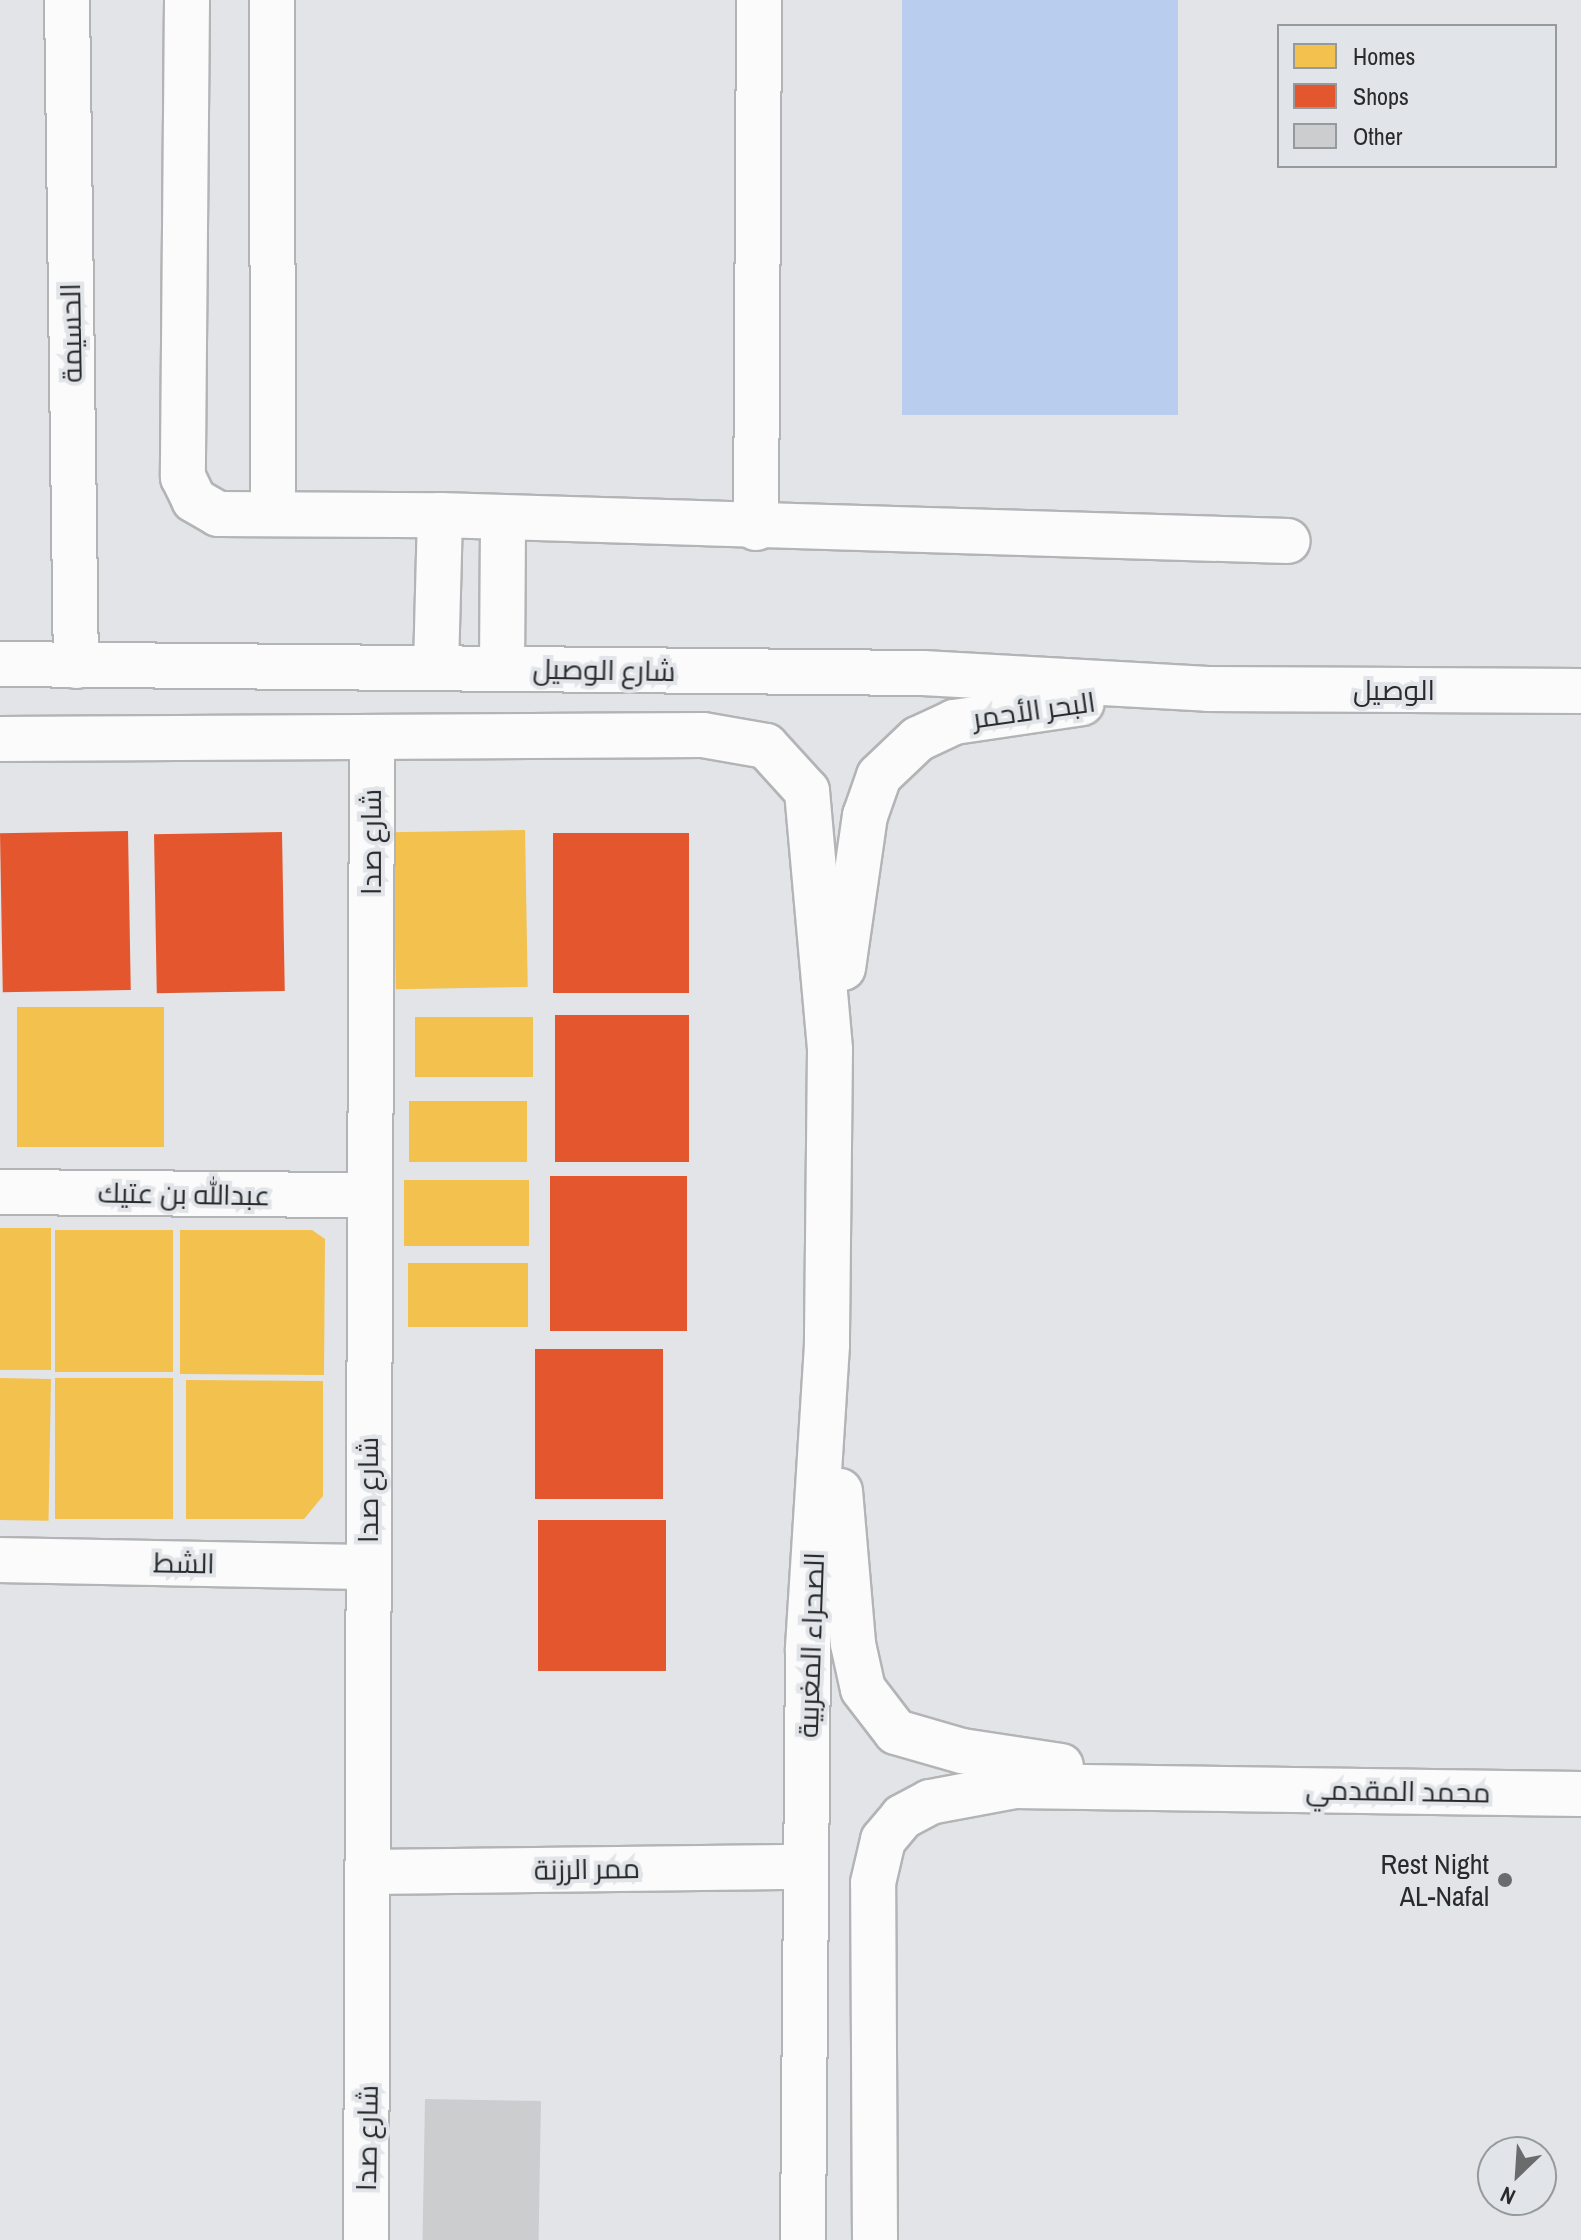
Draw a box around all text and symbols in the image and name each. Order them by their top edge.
legend [1277,24,1557,168]
text: Homes [1353,40,1415,72]
text: Shops [1353,80,1409,112]
text: Other [1353,120,1402,152]
street label: الحسيمة [53,283,89,383]
street label: شارع الوصيل [532,652,676,688]
street label: الوصيل [1353,673,1435,707]
street label: البحر الأحمر [970,685,1098,735]
street label: شارع صدا [354,789,388,895]
street label: عبدالله بن عتيك [97,1176,271,1212]
street label: شارع صدا [351,1437,385,1543]
street label: الشط [153,1546,215,1580]
street label: الصحراء المغربية [791,1552,831,1738]
street label: محمد المقدمي [1305,1773,1491,1809]
place label: Rest Night AL-Nafal [1381,1847,1489,1913]
street label: ممر الرزنة [534,1851,640,1887]
marker: Rest Night AL-Nafal [1496,1871,1514,1889]
street label: شارع صدا [349,2085,385,2191]
north arrow [1477,2136,1557,2216]
text: N [1495,2180,1520,2212]

